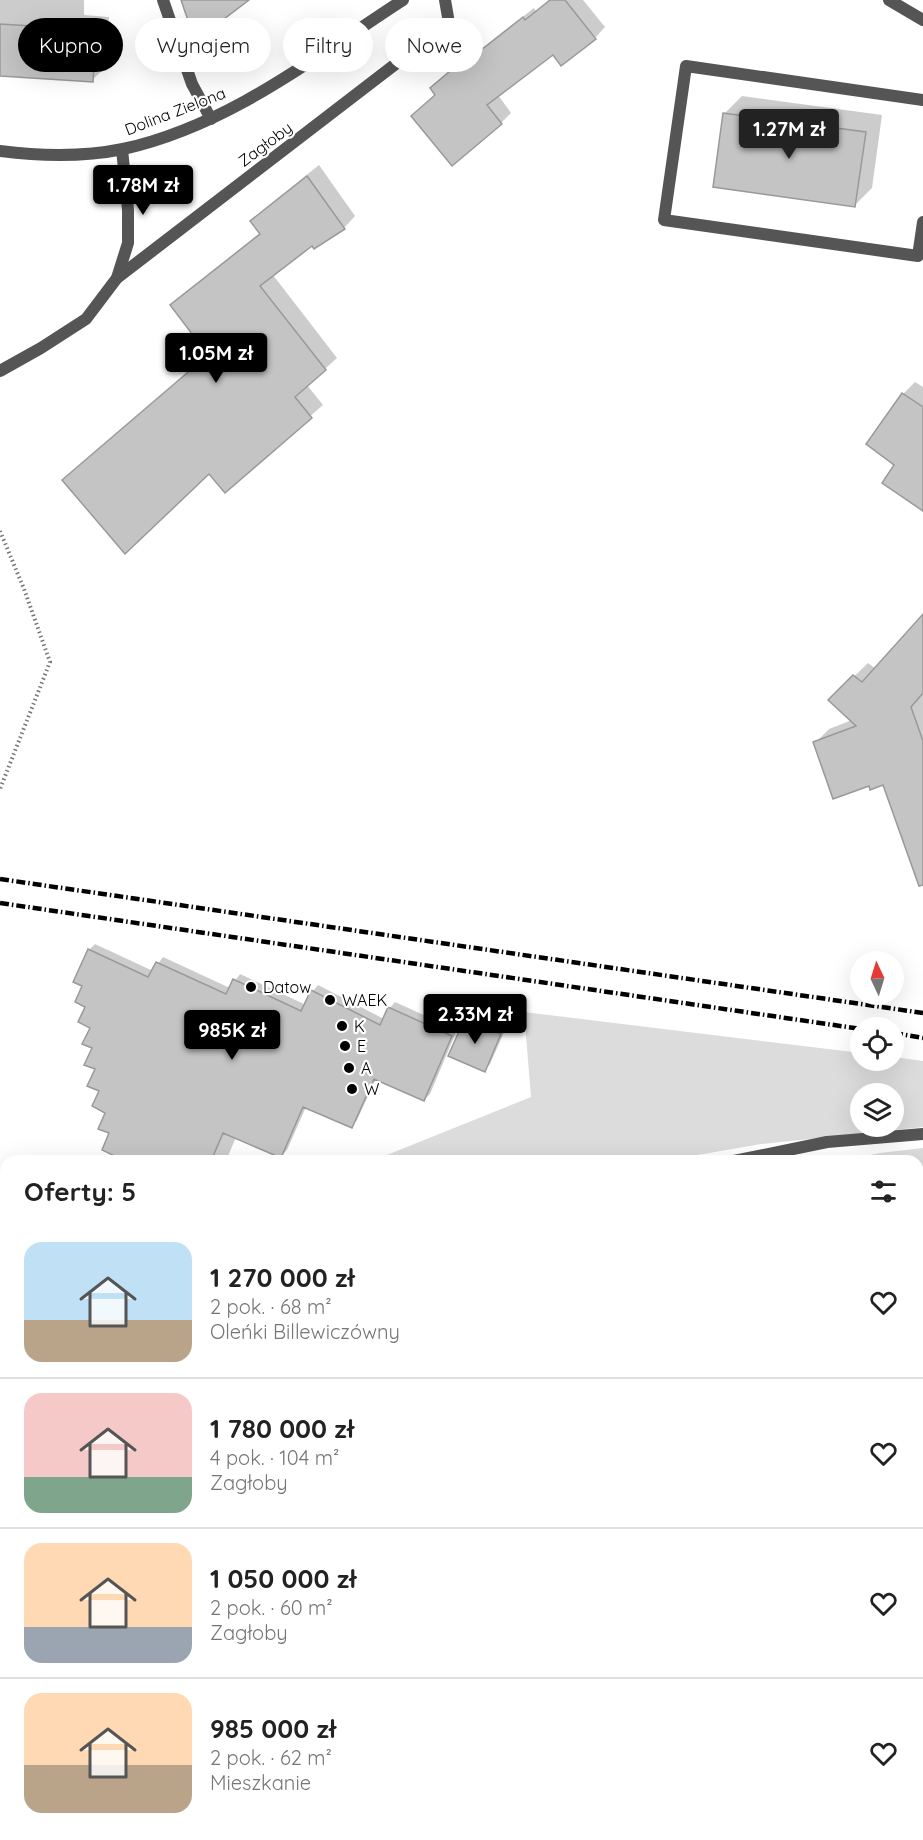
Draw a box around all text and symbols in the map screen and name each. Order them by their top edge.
chip: Kupno [18,18,123,72]
chip: Wynajem [135,18,271,72]
chip: Filtry [283,18,373,72]
chip: Nowe [385,18,483,72]
street label: Dolina Zielona [122,83,228,139]
pin: 1.27M zł [727,109,851,160]
text: 1.27M zł [753,116,825,141]
street label: Zagłoby [234,117,296,171]
pin: 1.78M zł [81,165,205,216]
text: 1.78M zł [107,172,179,197]
pin: 1.05M zł [154,333,278,384]
text: 1.05M zł [179,340,253,365]
north arrow [850,951,904,1005]
map controls [850,951,904,1137]
place label: Datow [263,977,311,997]
marker: Datow [244,980,258,994]
place label: WAEK [342,990,388,1010]
marker: WAEK [323,993,337,1007]
pin: 2.33M zł [413,994,537,1045]
text: 2.33M zł [438,1001,512,1026]
pin: 985K zł [177,1010,287,1061]
place label: K [354,1016,365,1036]
text: 985K zł [198,1017,266,1042]
button: locate [850,1017,904,1071]
marker: K [335,1019,349,1033]
place label: E [357,1036,366,1056]
marker: E [338,1039,352,1053]
place label: A [361,1058,371,1078]
marker: A [342,1061,356,1075]
place label: W [364,1079,379,1099]
marker: W [345,1082,359,1096]
button: layers [850,1083,904,1137]
text: Oferty: 5 [24,1175,136,1208]
icon: filters [867,1175,900,1208]
text: 1 270 000 zł [210,1261,354,1294]
icon: home [72,1266,144,1338]
icon: heart [867,1286,900,1319]
text: 2 pok. · 68 m² [210,1294,331,1319]
text: Oleńki Billewiczówny [210,1319,400,1344]
text: 1 780 000 zł [210,1412,354,1445]
icon: home [72,1417,144,1489]
icon: heart [867,1437,900,1470]
text: 4 pok. · 104 m² [210,1445,339,1470]
text: Zagłoby [210,1470,288,1495]
text: 1 050 000 zł [210,1562,356,1595]
icon: home [72,1567,144,1639]
icon: heart [867,1587,900,1620]
text: 2 pok. · 60 m² [210,1595,333,1620]
text: Zagłoby [210,1620,288,1645]
text: 985 000 zł [210,1712,336,1745]
icon: home [72,1717,144,1789]
icon: heart [867,1737,900,1770]
text: 2 pok. · 62 m² [210,1745,332,1770]
text: Mieszkanie [210,1770,311,1795]

